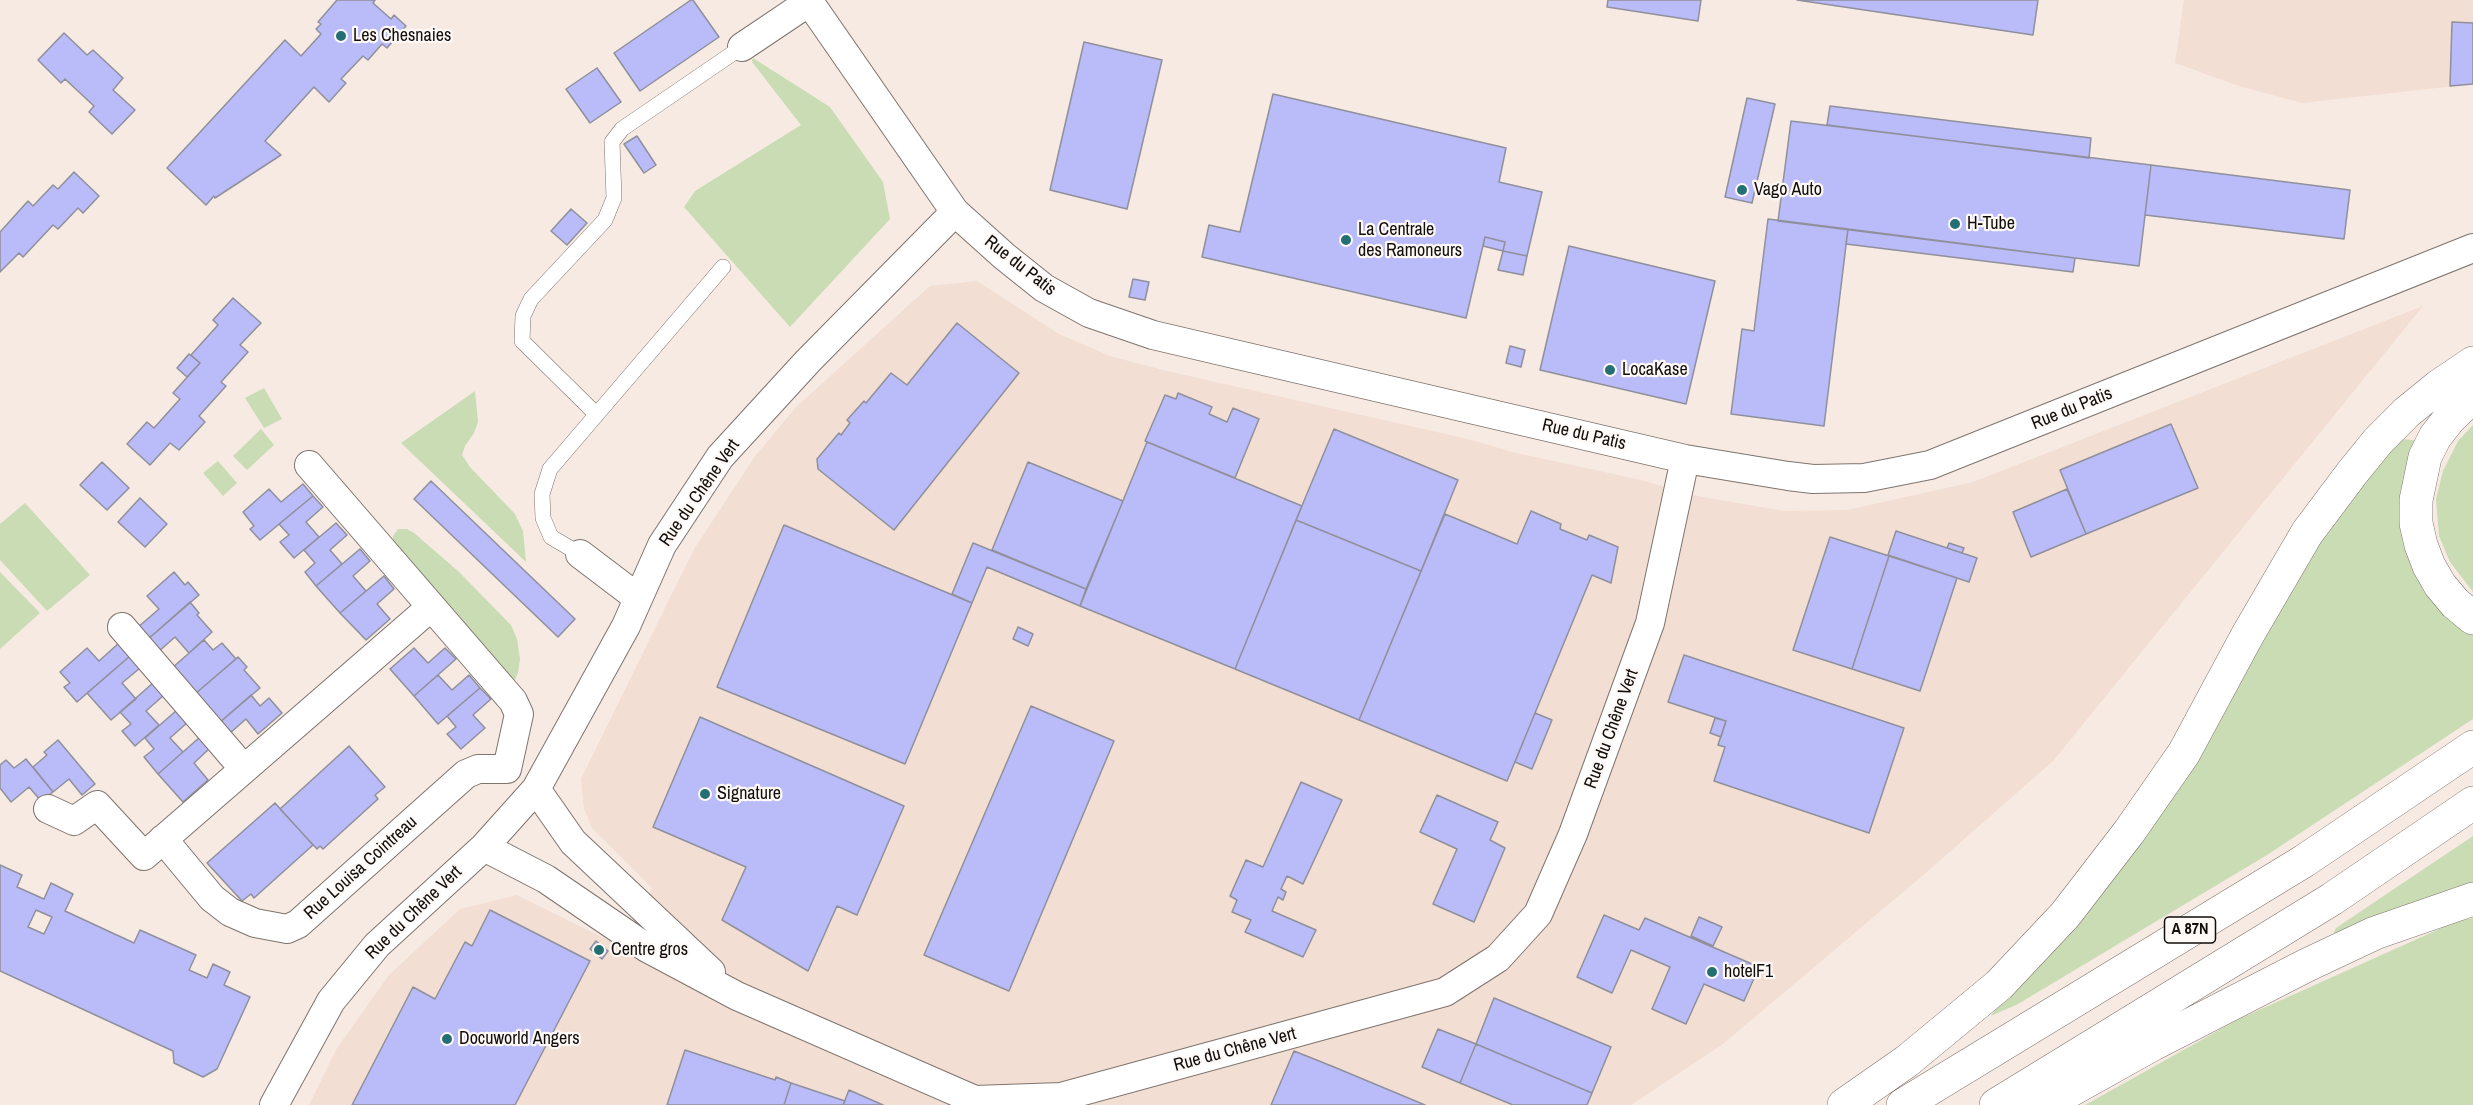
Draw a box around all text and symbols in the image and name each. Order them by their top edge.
place label: Les Chesnaies [353,25,451,47]
marker: Les Chesnaies [334,29,348,43]
place label: Vago Auto [1754,179,1822,201]
marker: Vago Auto [1735,183,1749,197]
place label: H-Tube [1967,213,2015,235]
marker: H-Tube [1948,217,1962,231]
place label: La Centrale des Ramoneurs [1358,219,1462,262]
street label: Rue du Patis [980,231,1060,301]
marker: La Centrale des Ramoneurs [1339,233,1353,247]
place label: LocaKase [1622,359,1688,381]
marker: LocaKase [1603,363,1617,377]
street label: Rue du Patis [2028,383,2116,435]
street label: Rue du Patis [1540,415,1628,455]
street label: Rue du Chêne Vert [655,435,745,551]
street label: Rue du Chêne Vert [1580,666,1644,792]
place label: Signature [717,783,781,805]
marker: Signature [698,787,712,801]
street label: Rue Louisa Cointreau [300,812,422,924]
street label: Rue du Chêne Vert [361,862,467,964]
road number: A 87N [2164,917,2216,943]
place label: Centre gros [611,939,688,961]
marker: Centre gros [592,943,606,957]
place label: hotelF1 [1724,961,1773,983]
marker: hotelF1 [1705,965,1719,979]
street label: Rue du Chêne Vert [1172,1023,1298,1077]
place label: Docuworld Angers [459,1028,580,1050]
marker: Docuworld Angers [440,1032,454,1046]

